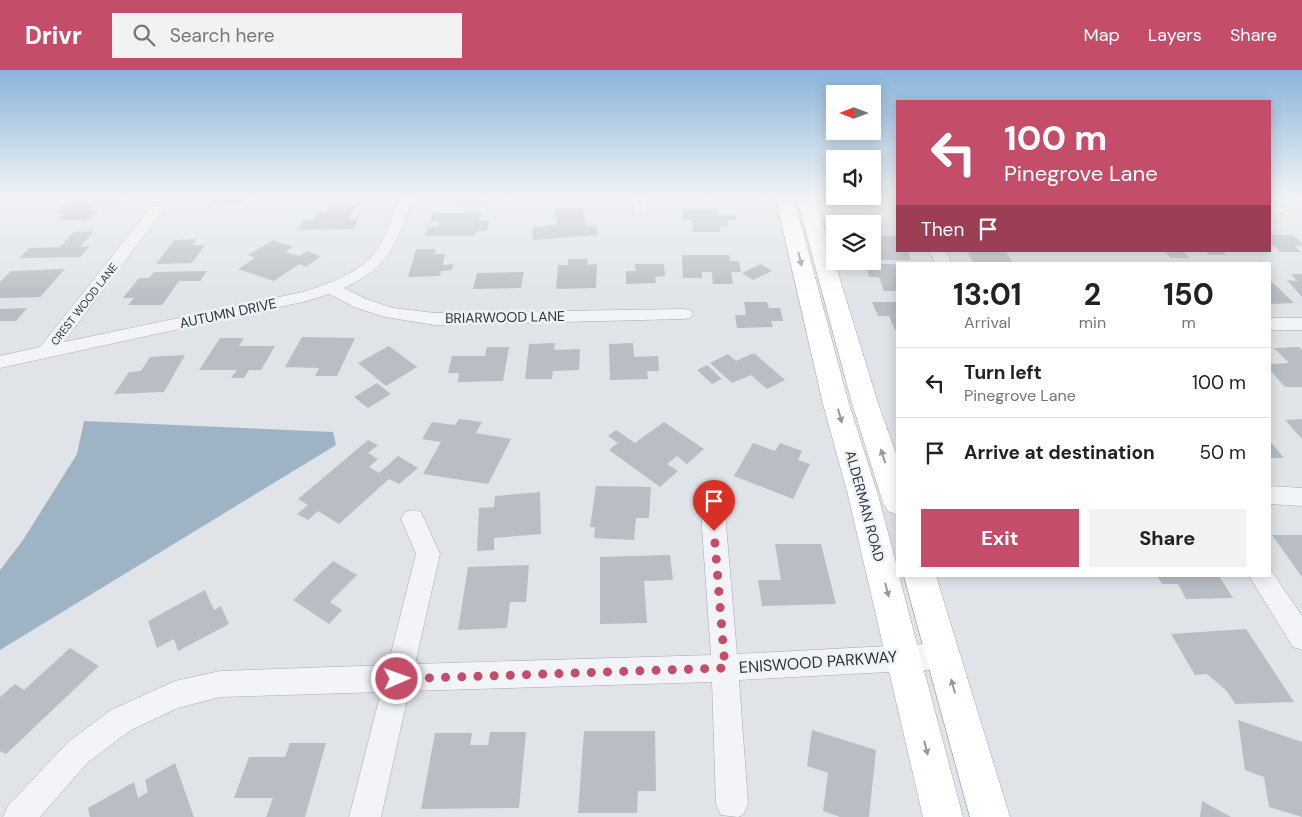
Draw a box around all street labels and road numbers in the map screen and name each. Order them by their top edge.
street label: CREST WOOD LANE [47,260,121,348]
street label: AUTUMN DRIVE [178,294,278,332]
street label: BRIARWOOD LANE [445,307,565,327]
street label: ALDERMAN ROAD [842,448,888,564]
street label: ENISWOOD PARKWAY [738,646,898,678]

